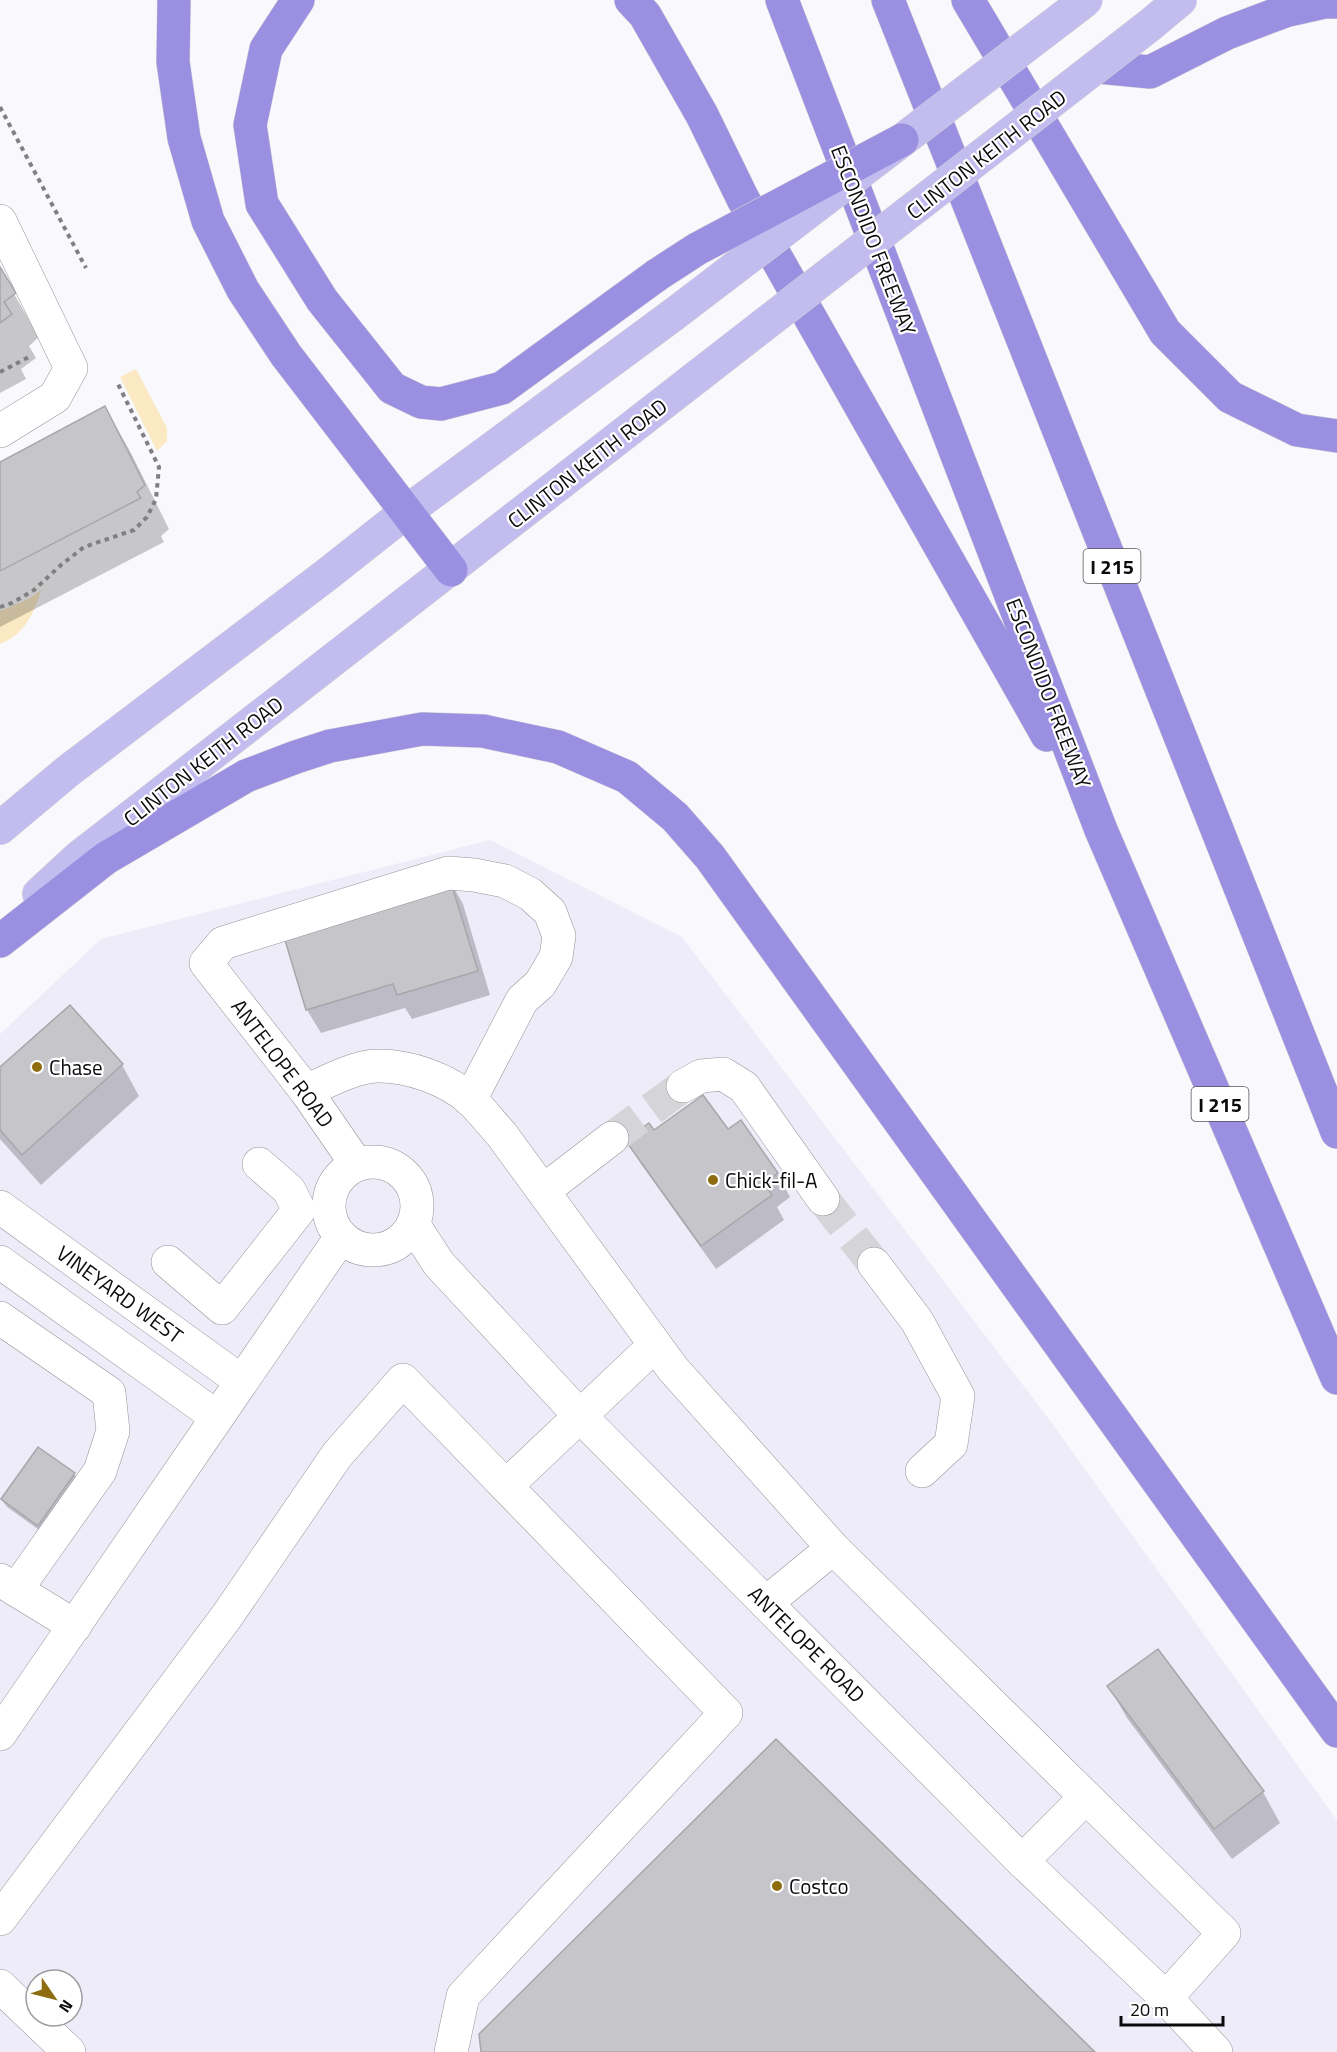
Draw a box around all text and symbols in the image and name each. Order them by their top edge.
street label: CLINTON KEITH ROAD [899,81,1073,227]
street label: ESCONDIDO FREEWAY [823,140,925,340]
street label: CLINTON KEITH ROAD [500,390,674,536]
road number: I 215 [1084,549,1140,583]
street label: ESCONDIDO FREEWAY [998,593,1100,793]
street label: CLINTON KEITH ROAD [116,688,290,834]
street label: ANTELOPE ROAD [224,992,342,1134]
place label: Chase [49,1051,103,1083]
marker: Chase [30,1060,44,1074]
road number: I 215 [1192,1087,1248,1121]
place label: Chick-fil-A [725,1164,818,1196]
marker: Chick-fil-A [706,1173,720,1187]
street label: VINEYARD WEST [50,1237,190,1351]
street label: ANTELOPE ROAD [741,1578,873,1710]
place label: Costco [789,1870,849,1902]
marker: Costco [770,1879,784,1893]
north arrow [24,1968,84,2028]
scale bar [1121,1989,1223,2027]
text: N [53,1995,79,2018]
text: 20 m [1130,1996,1169,2023]

